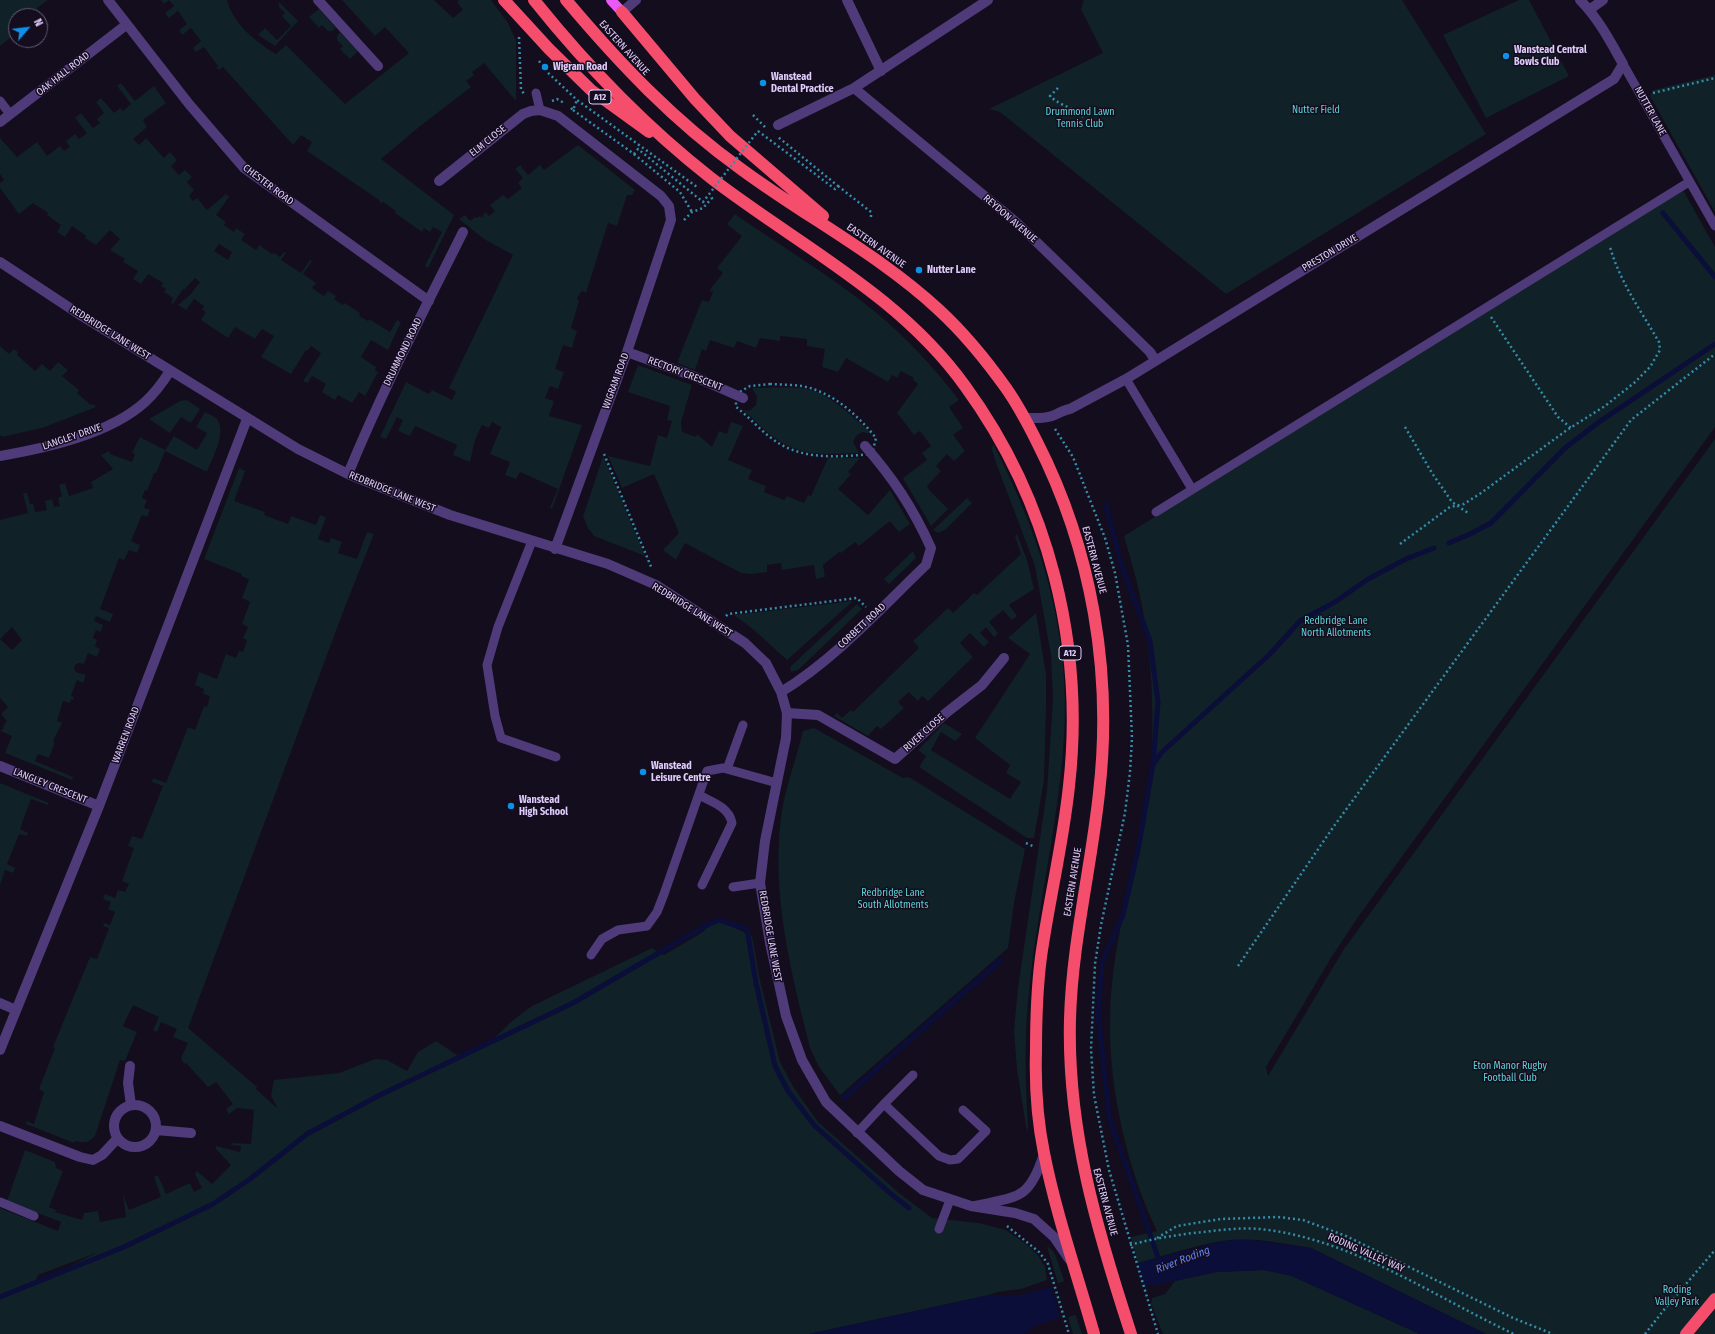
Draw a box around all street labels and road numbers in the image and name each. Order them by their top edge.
street label: EASTERN AVENUE [596,18,652,78]
street label: OAK HALL ROAD [34,50,92,98]
street label: NUTTER LANE [1632,84,1668,138]
road number: A12 [589,90,611,104]
street label: ELM CLOSE [467,123,509,159]
street label: CHESTER ROAD [240,162,296,208]
street label: REYDON AVENUE [981,192,1039,246]
street label: EASTERN AVENUE [844,221,908,271]
street label: PRESTON DRIVE [1300,232,1360,274]
street label: REDBRIDGE LANE WEST [68,303,152,363]
street label: DRUMMOND ROAD [381,316,425,388]
street label: WIGRAM ROAD [600,351,632,411]
street label: RECTORY CRESCENT [646,354,724,394]
street label: LANGLEY DRIVE [41,421,103,453]
street label: REDBRIDGE LANE WEST [347,469,437,515]
street label: EASTERN AVENUE [1079,525,1109,595]
street label: REDBRIDGE LANE WEST [650,580,734,640]
street label: CORBETT ROAD [836,601,888,651]
road number: A12 [1059,646,1081,660]
street label: WARREN ROAD [110,705,142,765]
street label: RIVER CLOSE [901,712,947,754]
street label: LANGLEY CRESCENT [11,766,89,806]
street label: EASTERN AVENUE [1062,847,1084,917]
street label: REDBRIDGE LANE WEST [756,889,784,983]
street label: EASTERN AVENUE [1090,1167,1120,1237]
street label: RODING VALLEY WAY [1326,1231,1406,1275]

